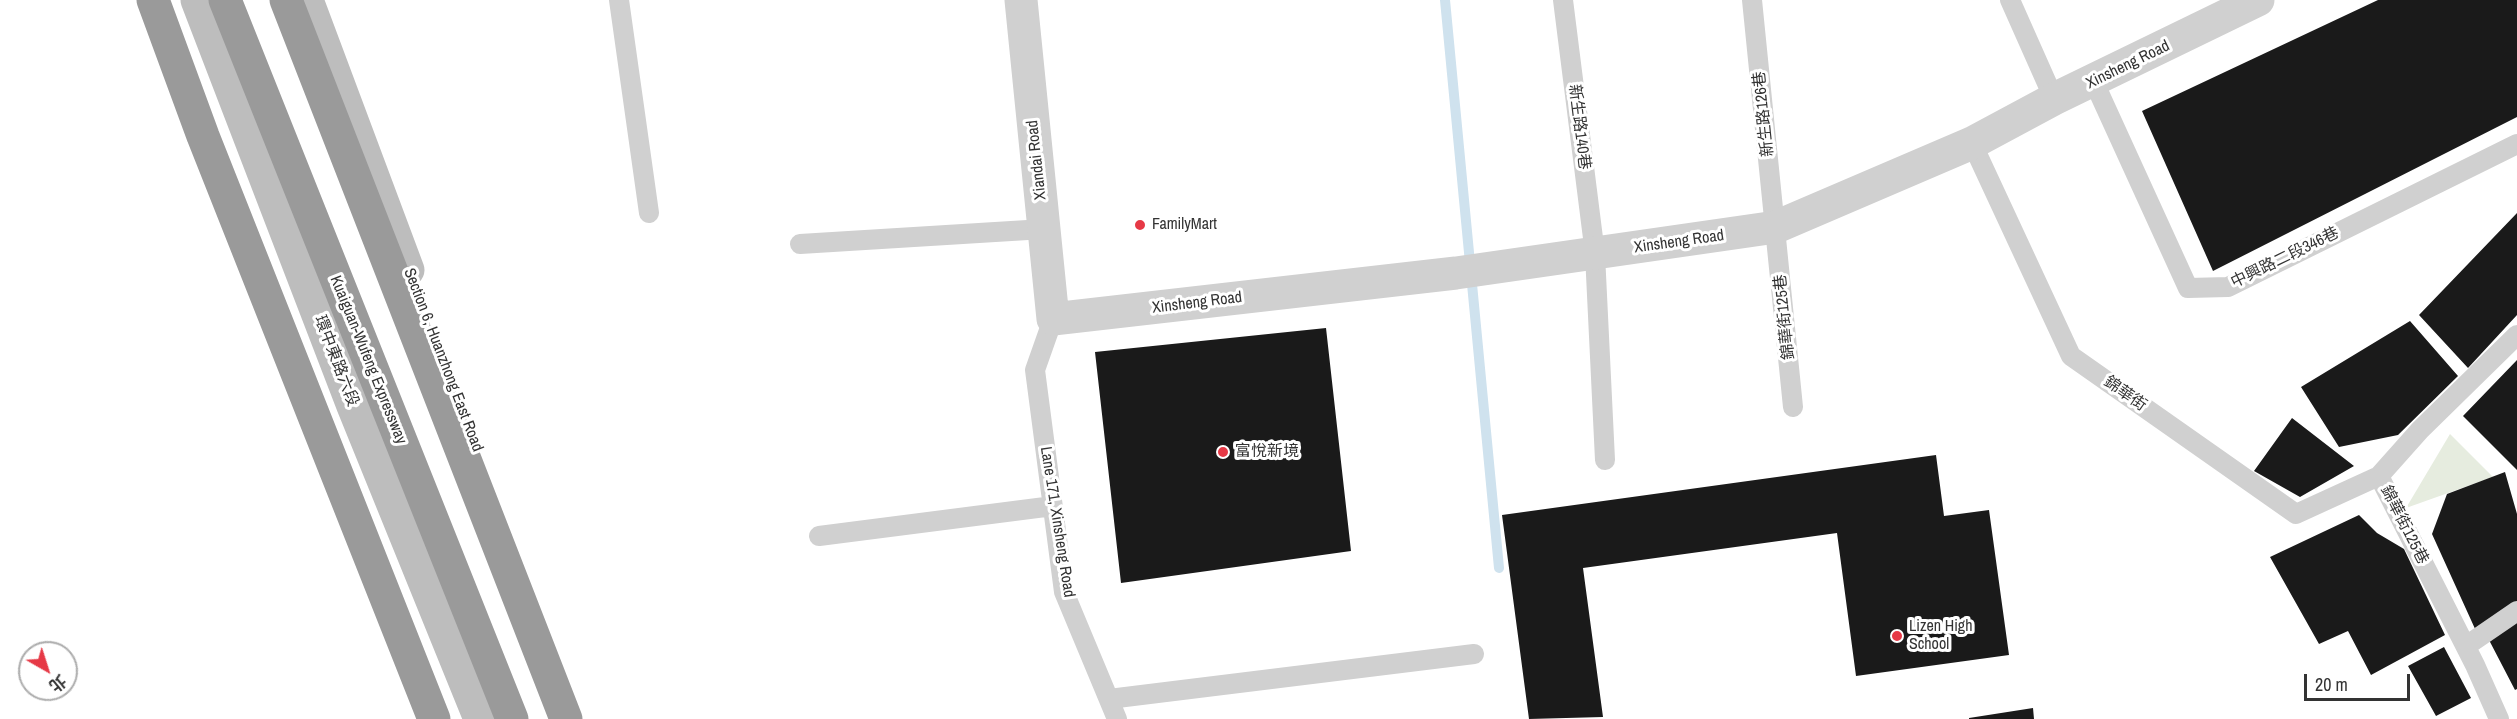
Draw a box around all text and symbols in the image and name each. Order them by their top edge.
street label: Xinsheng Road [2083,37,2173,93]
street label: 新生路126巷 [1750,70,1778,158]
street label: 新生路140巷 [1564,83,1594,171]
street label: Xiandai Road [1023,119,1051,201]
place label: FamilyMart [1152,215,1217,235]
marker: FamilyMart [1133,218,1147,232]
street label: 中興路二段346巷 [2228,224,2342,292]
street label: Xinsheng Road [1633,226,1725,258]
street label: Section 6, Huanzhong East Road [399,266,487,454]
street label: Kuaiguan-Wufeng Expressway [325,273,411,447]
street label: 錦華街125巷 [1771,273,1799,361]
street label: Xinsheng Road [1151,288,1243,318]
street label: 環中東路六段 [310,313,362,409]
street label: 錦華街 [2100,372,2150,416]
place label: 富悅新境 [1235,442,1299,462]
street label: Lane 171, Xinsheng Road [1036,445,1078,599]
marker: 富悅新境 [1216,445,1230,459]
street label: 錦華街125巷 [2376,482,2432,568]
place label: Lizen High School [1909,617,1972,655]
marker: Lizen High School [1890,629,1904,643]
north arrow [18,641,78,701]
scale bar [2307,662,2414,700]
text: 北 [45,670,71,697]
text: 20 m [2315,672,2348,697]

